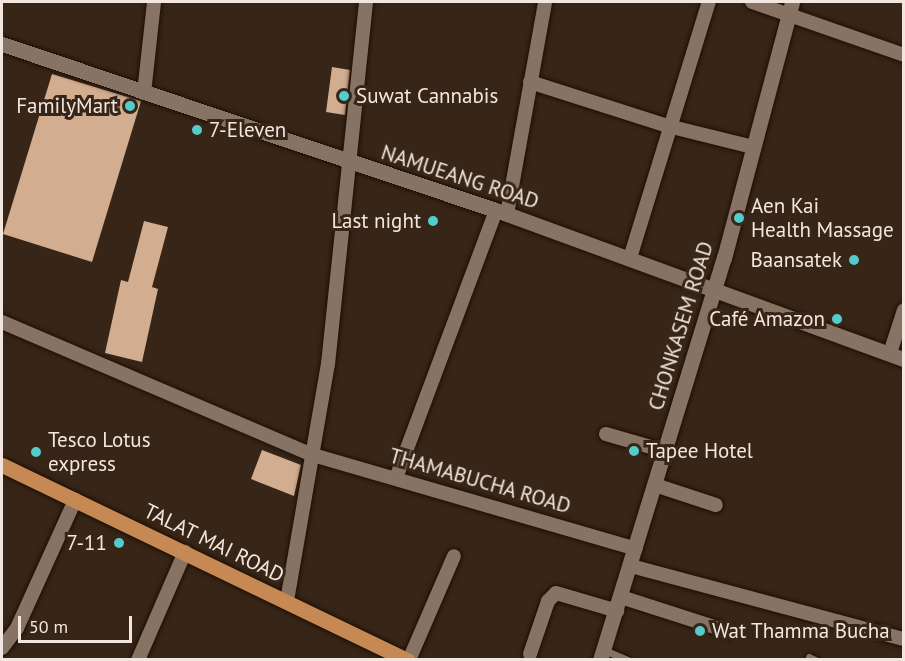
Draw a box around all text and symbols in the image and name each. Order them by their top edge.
place label: Suwat Cannabis [356,83,498,109]
marker: Suwat Cannabis [337,89,351,103]
place label: FamilyMart [16,93,118,119]
marker: FamilyMart [123,99,137,113]
place label: 7-Eleven [209,117,286,143]
marker: 7-Eleven [190,123,204,137]
street label: NAMUEANG ROAD [378,140,542,214]
place label: Aen Kai Health Massage [751,193,894,243]
place label: Last night [332,208,421,234]
marker: Aen Kai Health Massage [732,211,746,225]
marker: Last night [426,214,440,228]
street label: CHONKASEM ROAD [643,239,719,413]
place label: Baansatek [751,247,842,273]
marker: Baansatek [847,253,861,267]
place label: Café Amazon [709,306,825,332]
marker: Café Amazon [830,312,844,326]
place label: Tesco Lotus express [48,427,150,477]
place label: Tapee Hotel [646,438,753,464]
street label: THAMABUCHA ROAD [386,443,574,519]
marker: Tapee Hotel [627,444,641,458]
marker: Tesco Lotus express [29,445,43,459]
street label: TALAT MAI ROAD [139,498,289,588]
place label: 7-11 [66,530,107,556]
marker: 7-11 [112,536,126,550]
scale bar [21,604,135,642]
text: 50 m [29,615,68,638]
place label: Wat Thamma Bucha [712,618,890,644]
marker: Wat Thamma Bucha [693,624,707,638]

